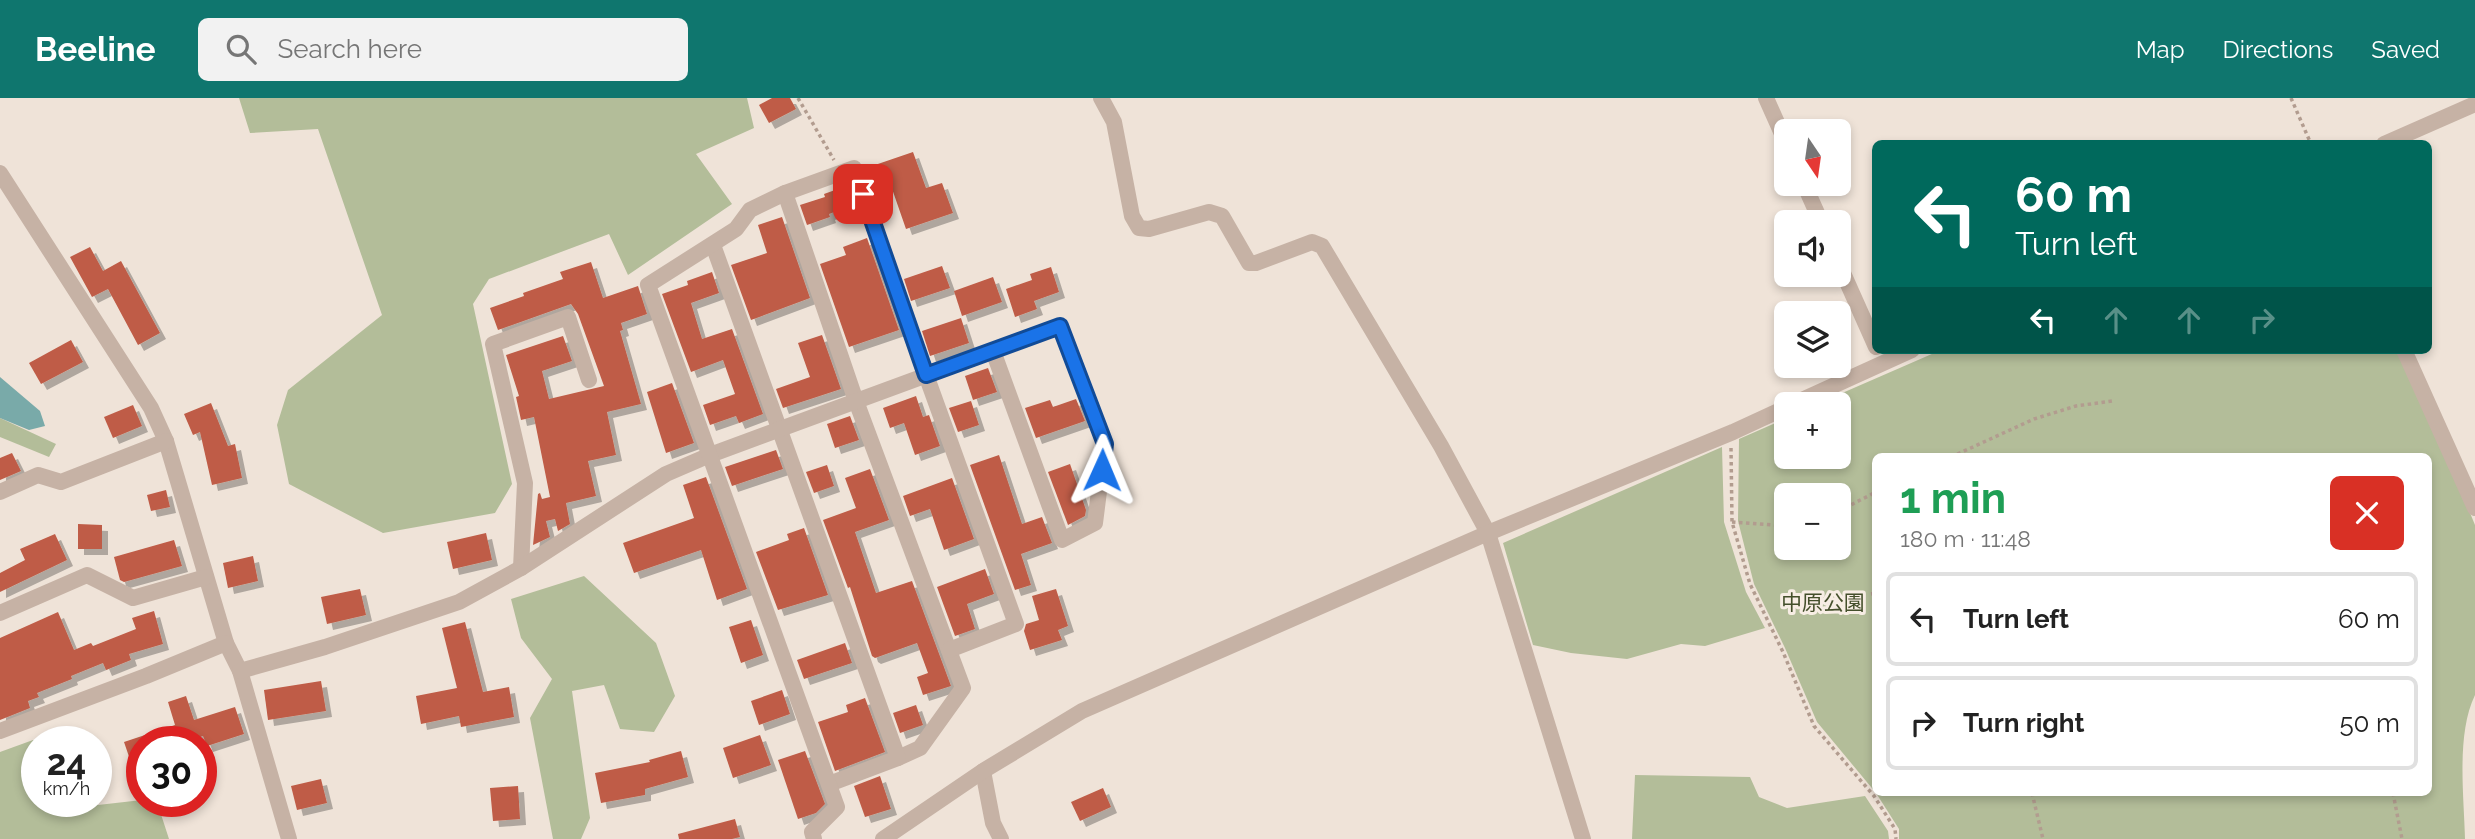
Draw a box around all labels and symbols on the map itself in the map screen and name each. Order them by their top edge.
north arrow [1774,119,1852,196]
pin [833,164,893,224]
position arrow [1065,433,1139,507]
park label: 中原公園 [1781,590,1865,615]
speed limit sign: 30 [126,726,217,817]

